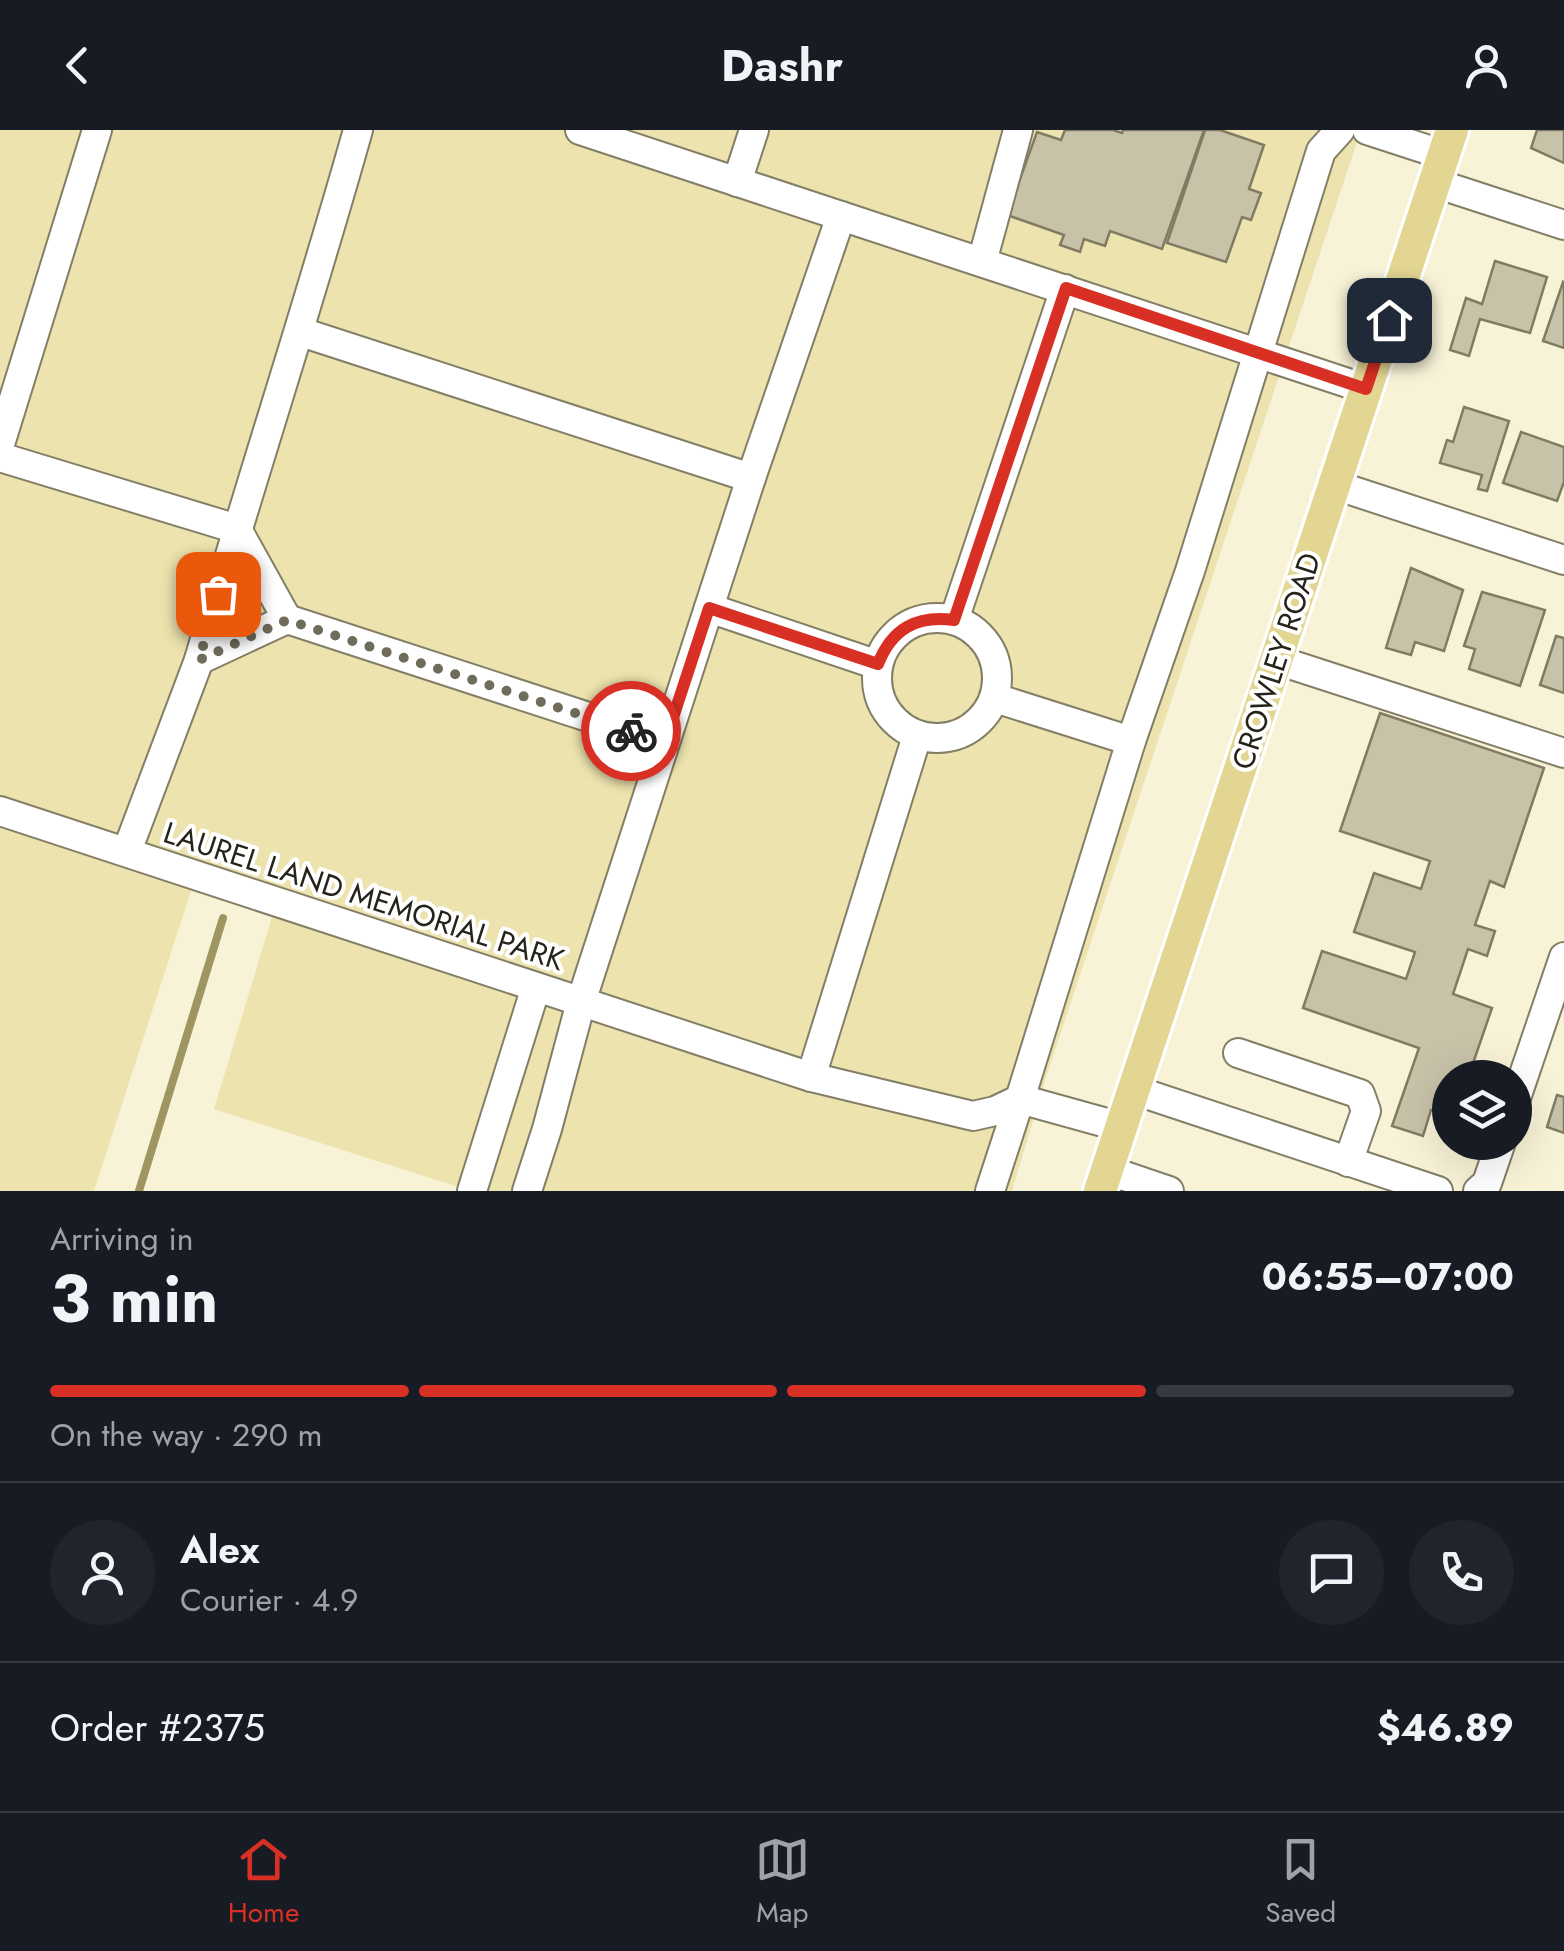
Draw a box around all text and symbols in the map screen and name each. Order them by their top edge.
text: Dashr [721,33,843,98]
icon: back [50,38,105,93]
icon: person [1459,38,1514,93]
pin [1347,278,1432,363]
icon: home [1362,293,1417,348]
street label: CROWLEY ROAD [1221,547,1331,775]
pin [176,552,261,637]
icon: bag [191,567,246,622]
courier [581,681,681,781]
icon: bike [604,704,659,759]
street label: LAUREL LAND MEMORIAL PARK [158,811,570,981]
map controls [1432,1060,1532,1160]
button: layers [1432,1060,1532,1160]
text: Arriving in [50,1216,194,1262]
text: 06:55–07:00 [1262,1249,1514,1304]
text: 3 min [50,1252,218,1346]
text: On the way · 290 m [50,1412,323,1458]
button: person [50,1520,155,1625]
button: chat [1279,1520,1384,1625]
button: phone [1409,1520,1514,1625]
text: Alex [180,1522,260,1577]
text: Courier · 4.9 [180,1577,358,1623]
text: Order #2375 [50,1700,265,1755]
text: $46.89 [1377,1700,1514,1755]
tab: Home [228,1832,299,1933]
tab: Map [755,1832,810,1933]
tab: Saved [1265,1832,1336,1933]

